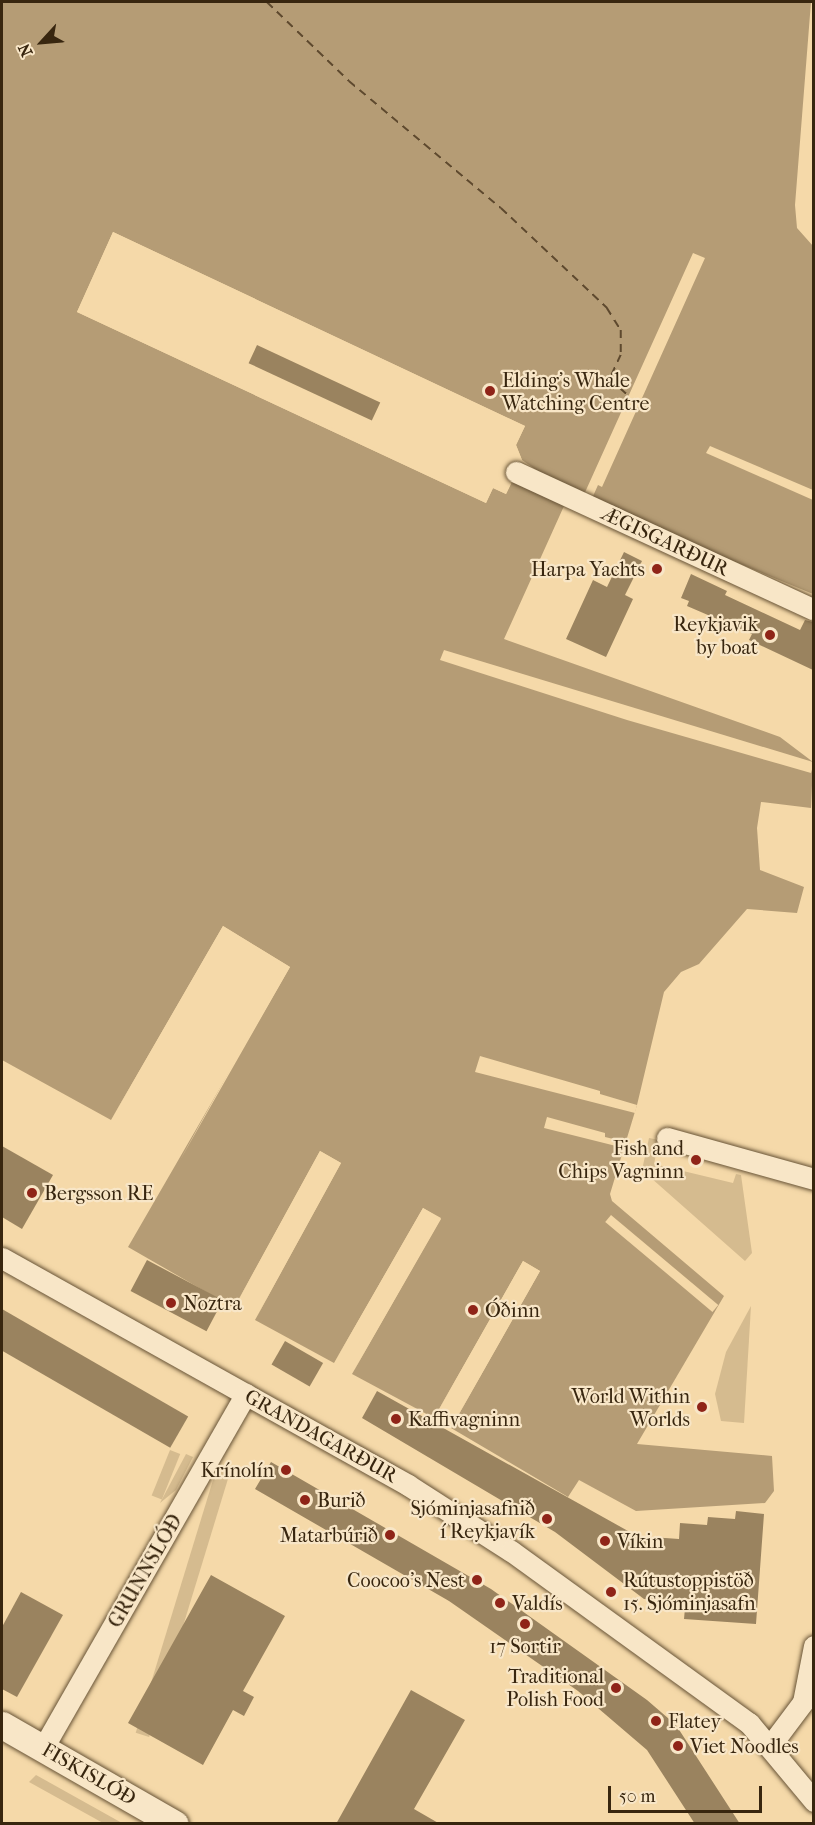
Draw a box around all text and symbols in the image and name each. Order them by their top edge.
north arrow [12,12,72,72]
text: N [14,40,37,60]
place label: Elding’s Whale Watching Centre [502,368,649,415]
marker: Elding’s Whale Watching Centre [483,384,497,398]
street label: ÆGISGARÐUR [597,501,733,581]
place label: Harpa Yachts [531,557,645,581]
marker: Harpa Yachts [650,562,664,576]
place label: Reykjavik by boat [673,612,758,659]
marker: Reykjavik by boat [763,628,777,642]
place label: Fish and Chips Vagninn [558,1136,684,1183]
marker: Fish and Chips Vagninn [689,1153,703,1167]
place label: Bergsson RE [44,1181,153,1205]
marker: Bergsson RE [25,1186,39,1200]
place label: Noztra [183,1291,242,1315]
marker: Noztra [164,1296,178,1310]
place label: Óðinn [485,1298,540,1322]
marker: Óðinn [466,1303,480,1317]
street label: GRANDAGARÐUR [240,1384,402,1488]
place label: World Within Worlds [572,1384,690,1431]
marker: World Within Worlds [695,1400,709,1414]
place label: Kaffivagninn [408,1407,520,1431]
marker: Kaffivagninn [389,1412,403,1426]
place label: Krínolín [201,1458,274,1482]
marker: Krínolín [279,1463,293,1477]
place label: Burið [317,1488,366,1512]
marker: Burið [298,1493,312,1507]
place label: Sjóminjasafnið í Reykjavík [410,1496,535,1543]
street label: GRUNNSLÓÐ [103,1510,187,1632]
marker: Sjóminjasafnið í Reykjavík [540,1512,554,1526]
place label: Matarbúrið [280,1523,378,1547]
marker: Matarbúrið [383,1528,397,1542]
place label: Víkin [617,1529,663,1553]
marker: Víkin [598,1534,612,1548]
place label: Coocoo's Nest [347,1568,465,1592]
place label: Rútustoppistöð 15. Sjóminjasafn [623,1568,756,1615]
marker: Coocoo's Nest [470,1573,484,1587]
marker: Rútustoppistöð 15. Sjóminjasafn [604,1585,618,1599]
place label: Valdís [512,1591,563,1615]
marker: Valdís [493,1596,507,1610]
marker: 17 Sortir [518,1617,532,1631]
place label: 17 Sortir [489,1634,561,1658]
place label: Traditional Polish Food [506,1664,604,1711]
marker: Traditional Polish Food [609,1681,623,1695]
place label: Flatey [668,1709,721,1733]
marker: Flatey [649,1714,663,1728]
place label: Viet Noodles [690,1734,799,1758]
street label: FISKISLÓÐ [38,1738,140,1810]
marker: Viet Noodles [671,1739,685,1753]
scale bar [611,1774,766,1812]
text: 50 m [619,1786,655,1807]

